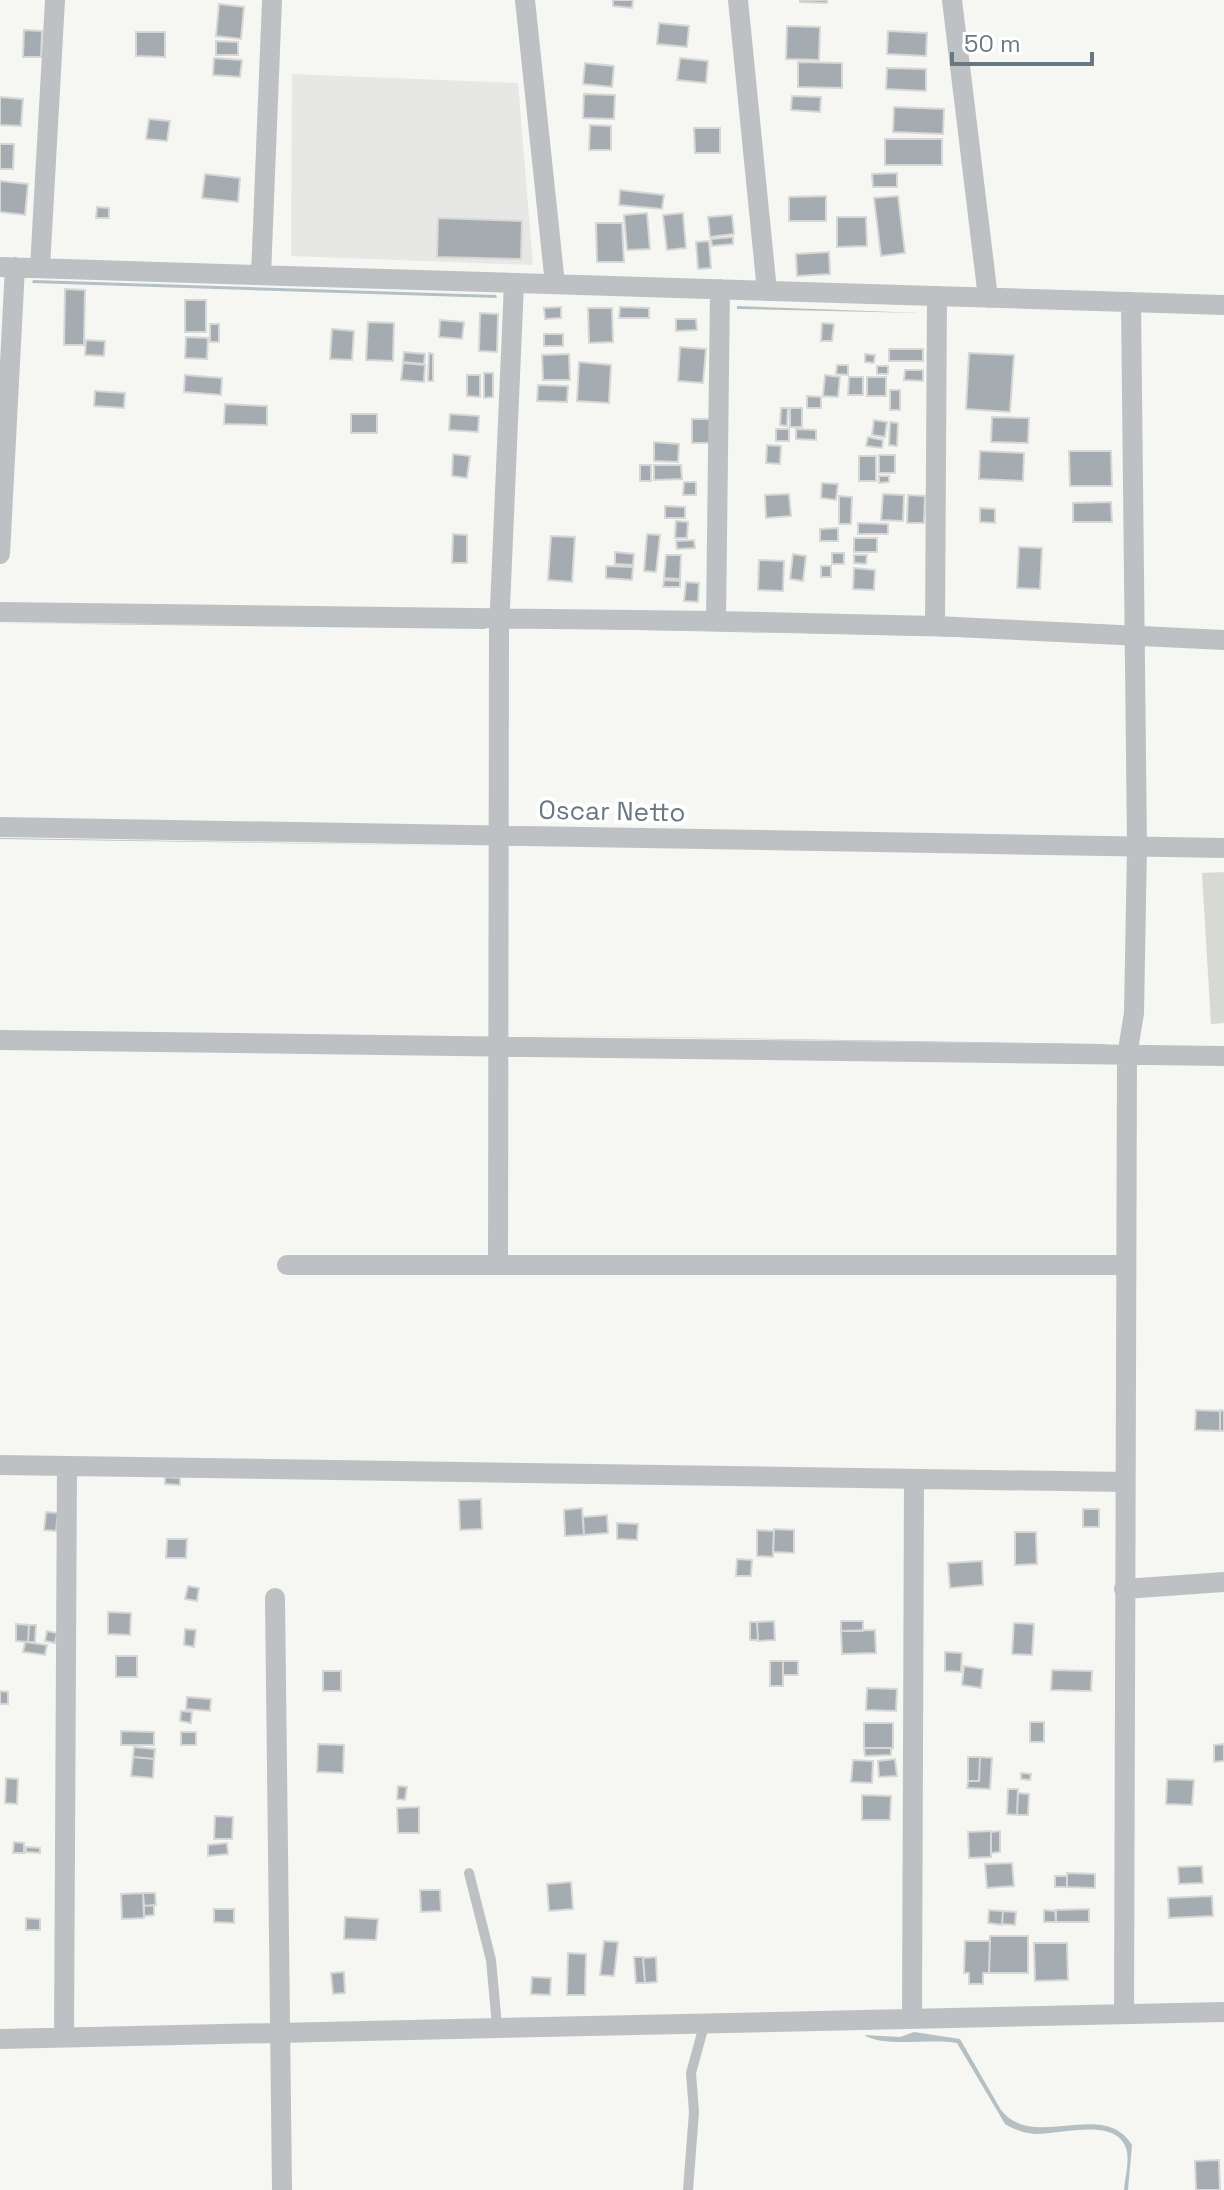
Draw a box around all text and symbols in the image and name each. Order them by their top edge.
scale bar [952,16,1092,66]
text: 50 m [964,28,1021,59]
street label: Oscar Netto [538,793,686,829]

